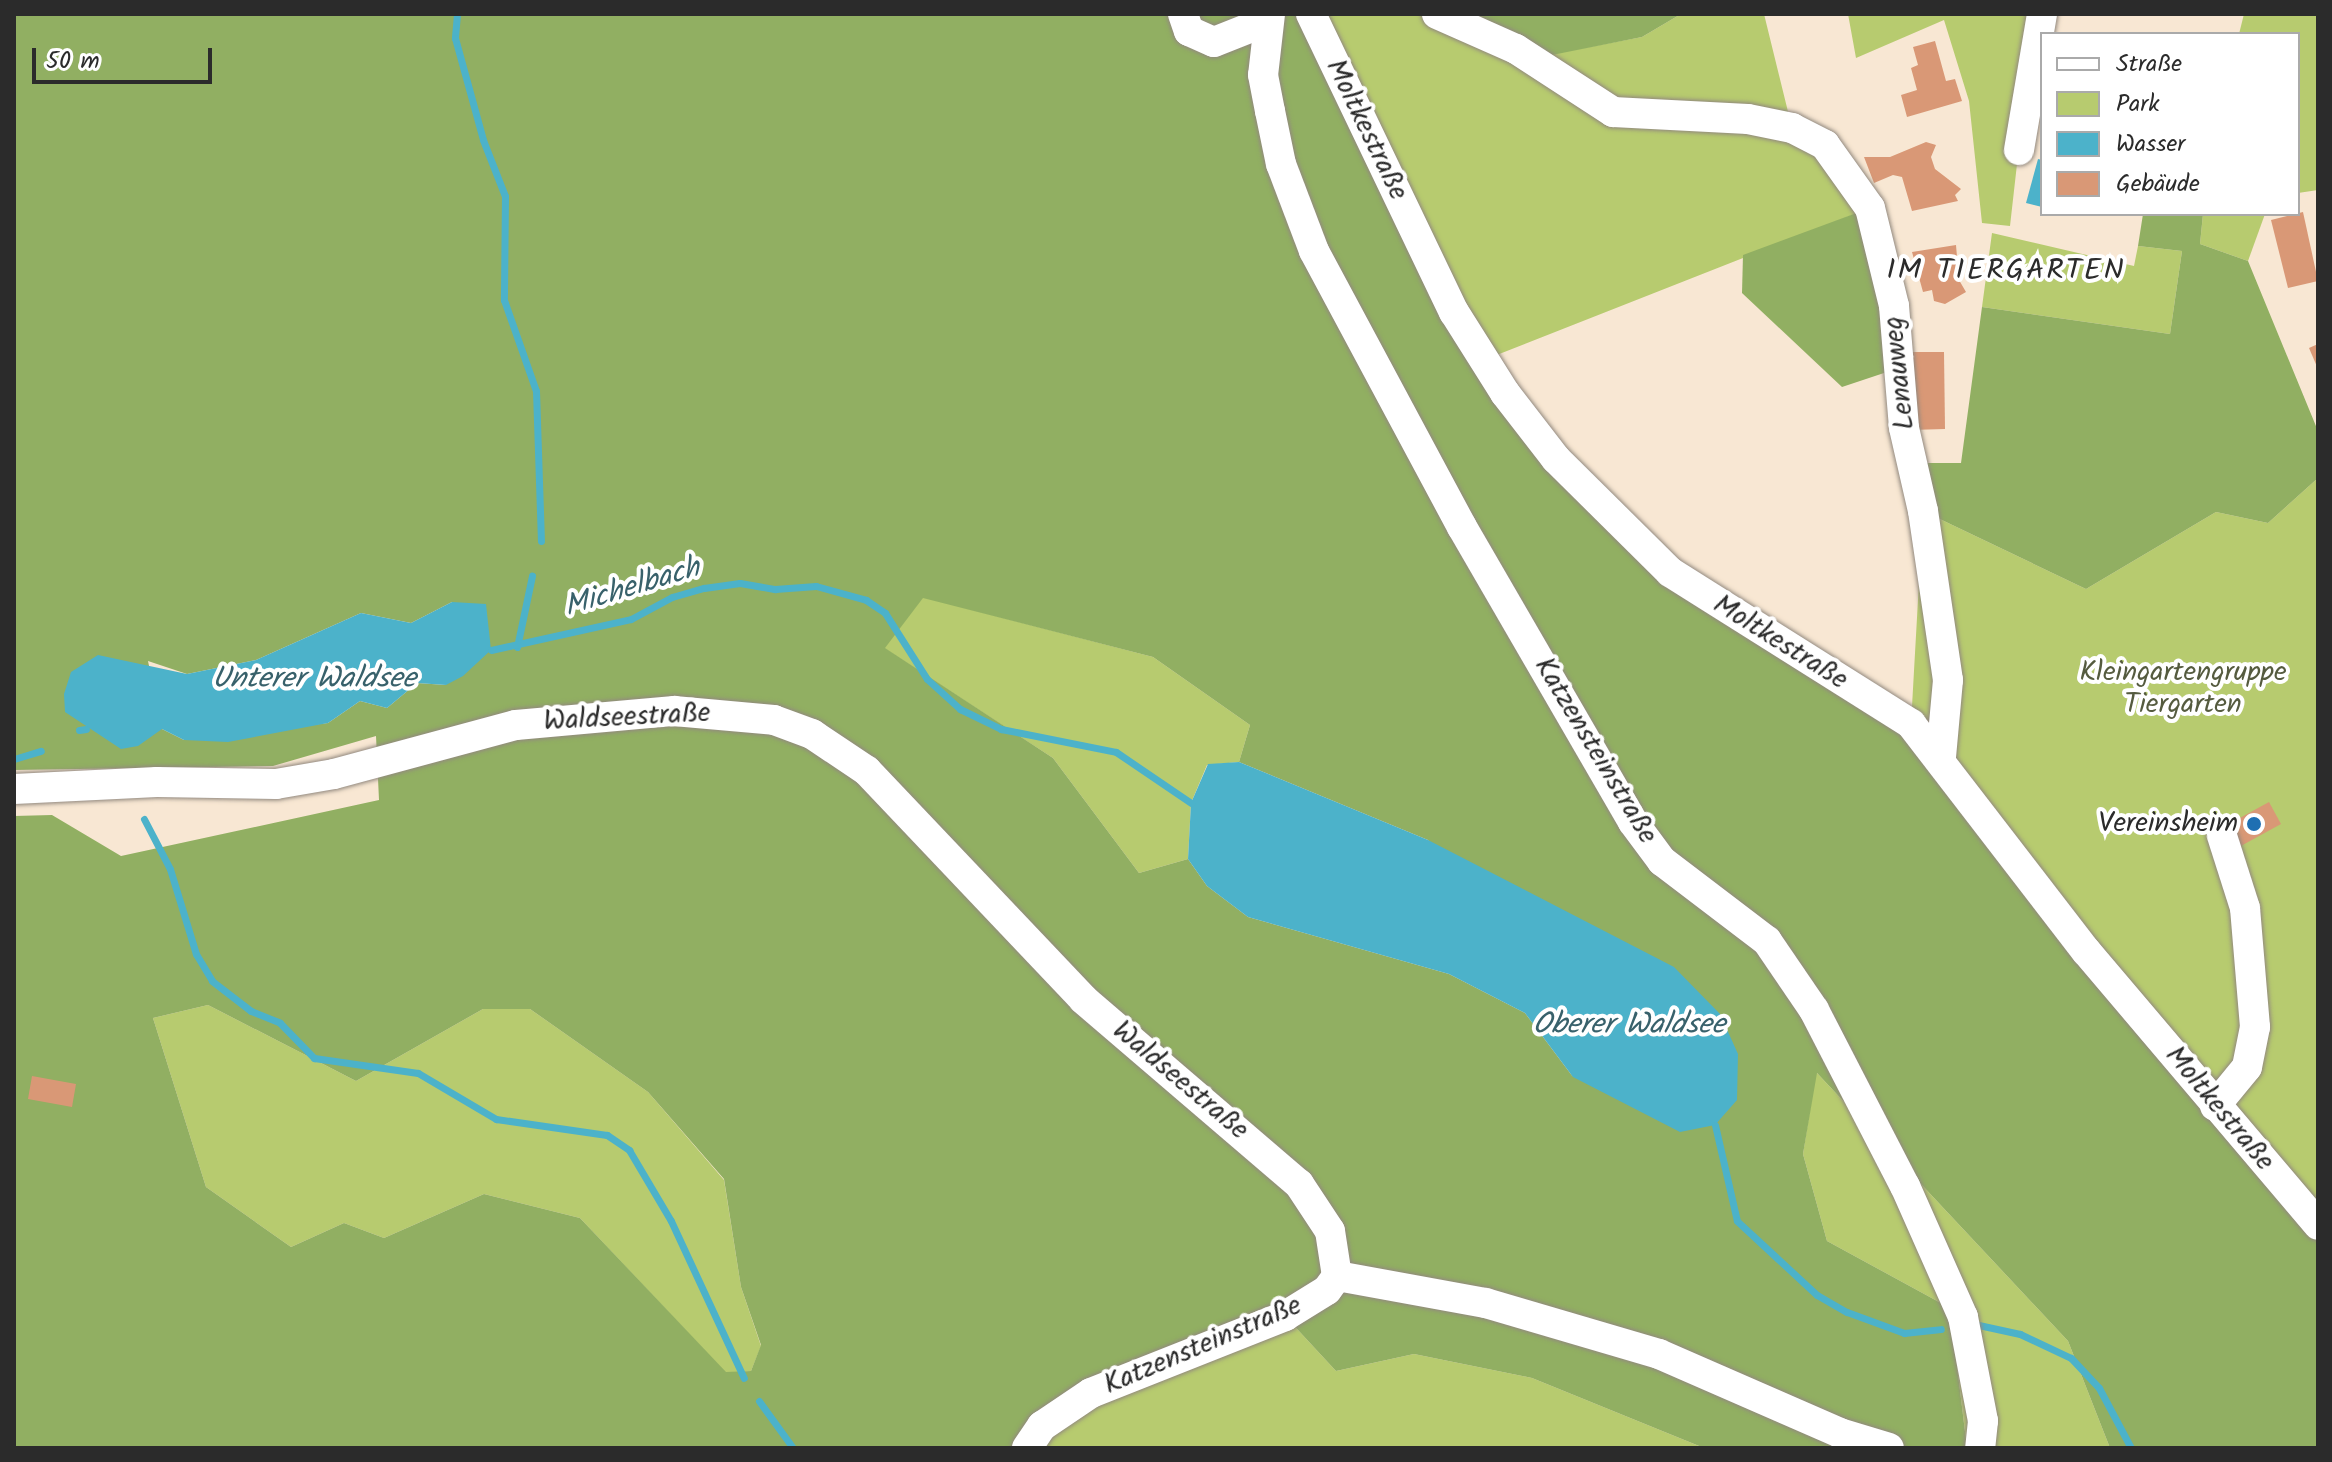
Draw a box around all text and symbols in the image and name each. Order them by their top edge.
scale bar [36,32,216,82]
legend [2040,32,2300,216]
text: 50 m [46,42,100,81]
text: Straße [2116,45,2182,84]
street label: Moltkestraße [1318,54,1414,206]
text: Park [2116,85,2160,124]
text: Wasser [2116,125,2185,164]
text: Gebäude [2116,165,2200,204]
district label: IM TIERGARTEN [1886,253,2126,289]
street label: Lenauweg [1877,314,1923,432]
water label: Michelbach [560,550,704,626]
street label: Moltkestraße [1706,588,1854,698]
street label: Katzensteinstraße [1526,652,1664,850]
park label: Kleingartengruppe Tiergarten [2079,656,2287,722]
water label: Unterer Waldsee [212,661,416,697]
street label: Waldseestraße [543,697,711,739]
place label: Vereinsheim [2099,807,2238,841]
marker: Vereinsheim [2245,815,2263,833]
water label: Oberer Waldsee [1533,1007,1725,1043]
street label: Waldseestraße [1105,1014,1255,1148]
street label: Moltkestraße [2157,1040,2281,1178]
street label: Katzensteinstraße [1099,1289,1307,1403]

